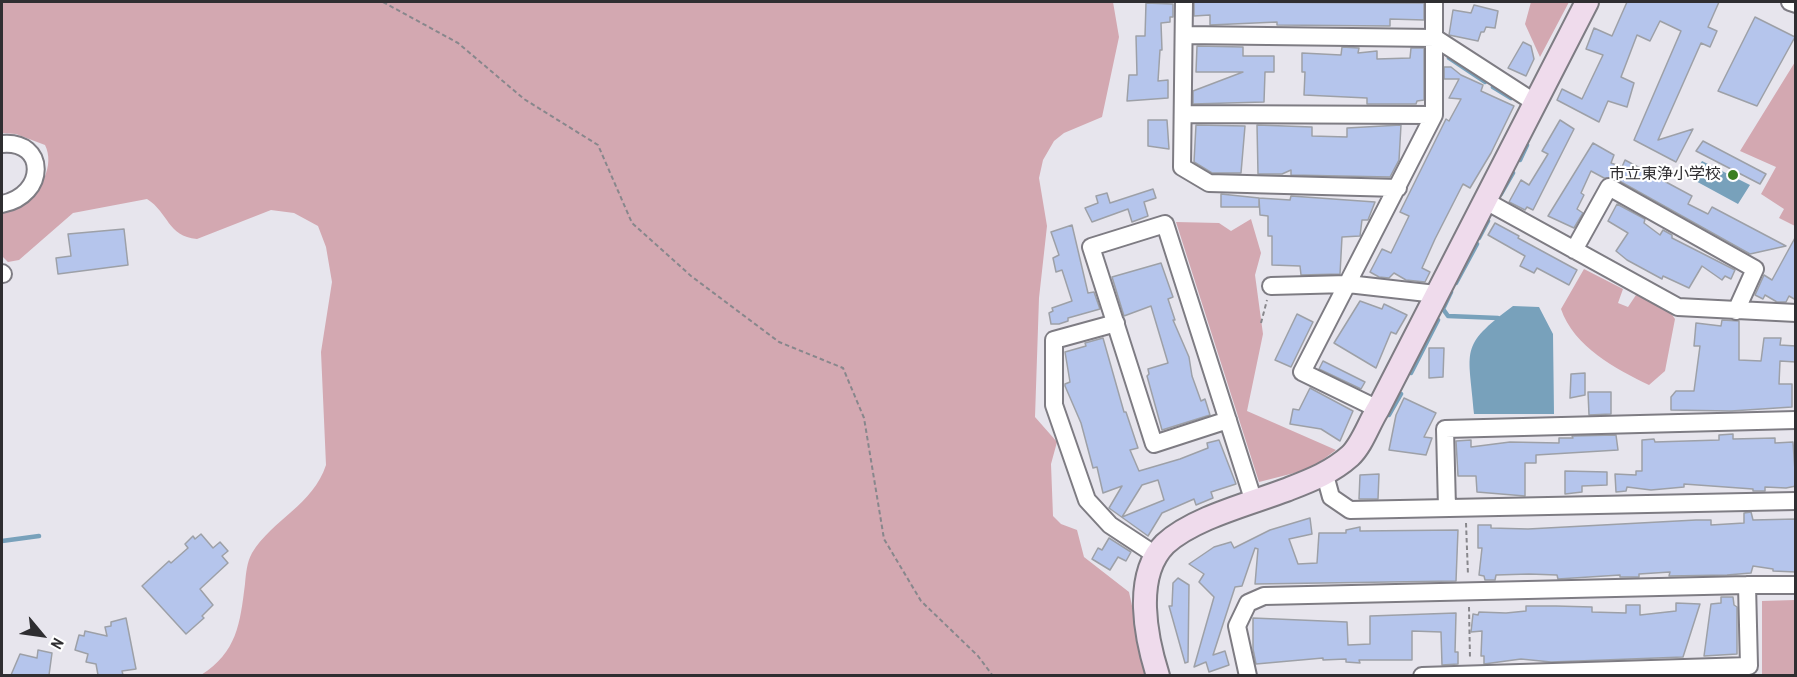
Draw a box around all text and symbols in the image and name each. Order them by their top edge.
place label: 市立東浄小学校 [1609,165,1721,185]
marker: 市立東浄小学校 [1726,168,1740,182]
north arrow [12,605,72,665]
text: N [46,634,70,653]

